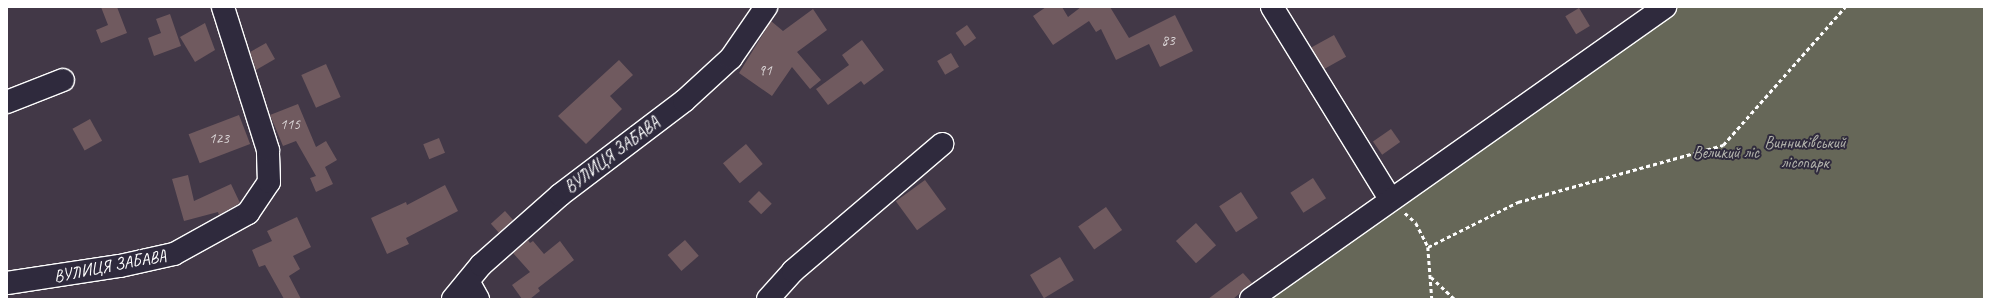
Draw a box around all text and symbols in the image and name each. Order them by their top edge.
house number: 83 [1161,32,1175,50]
house number: 91 [758,62,772,80]
street label: ВУЛИЦЯ ЗАБАВА [560,113,664,197]
house number: 115 [280,116,300,134]
house number: 123 [209,130,229,148]
park label: Винниківський лісопарк [1764,133,1846,173]
park label: Великий ліс [1693,143,1759,163]
street label: ВУЛИЦЯ ЗАБАВА [52,245,168,287]

